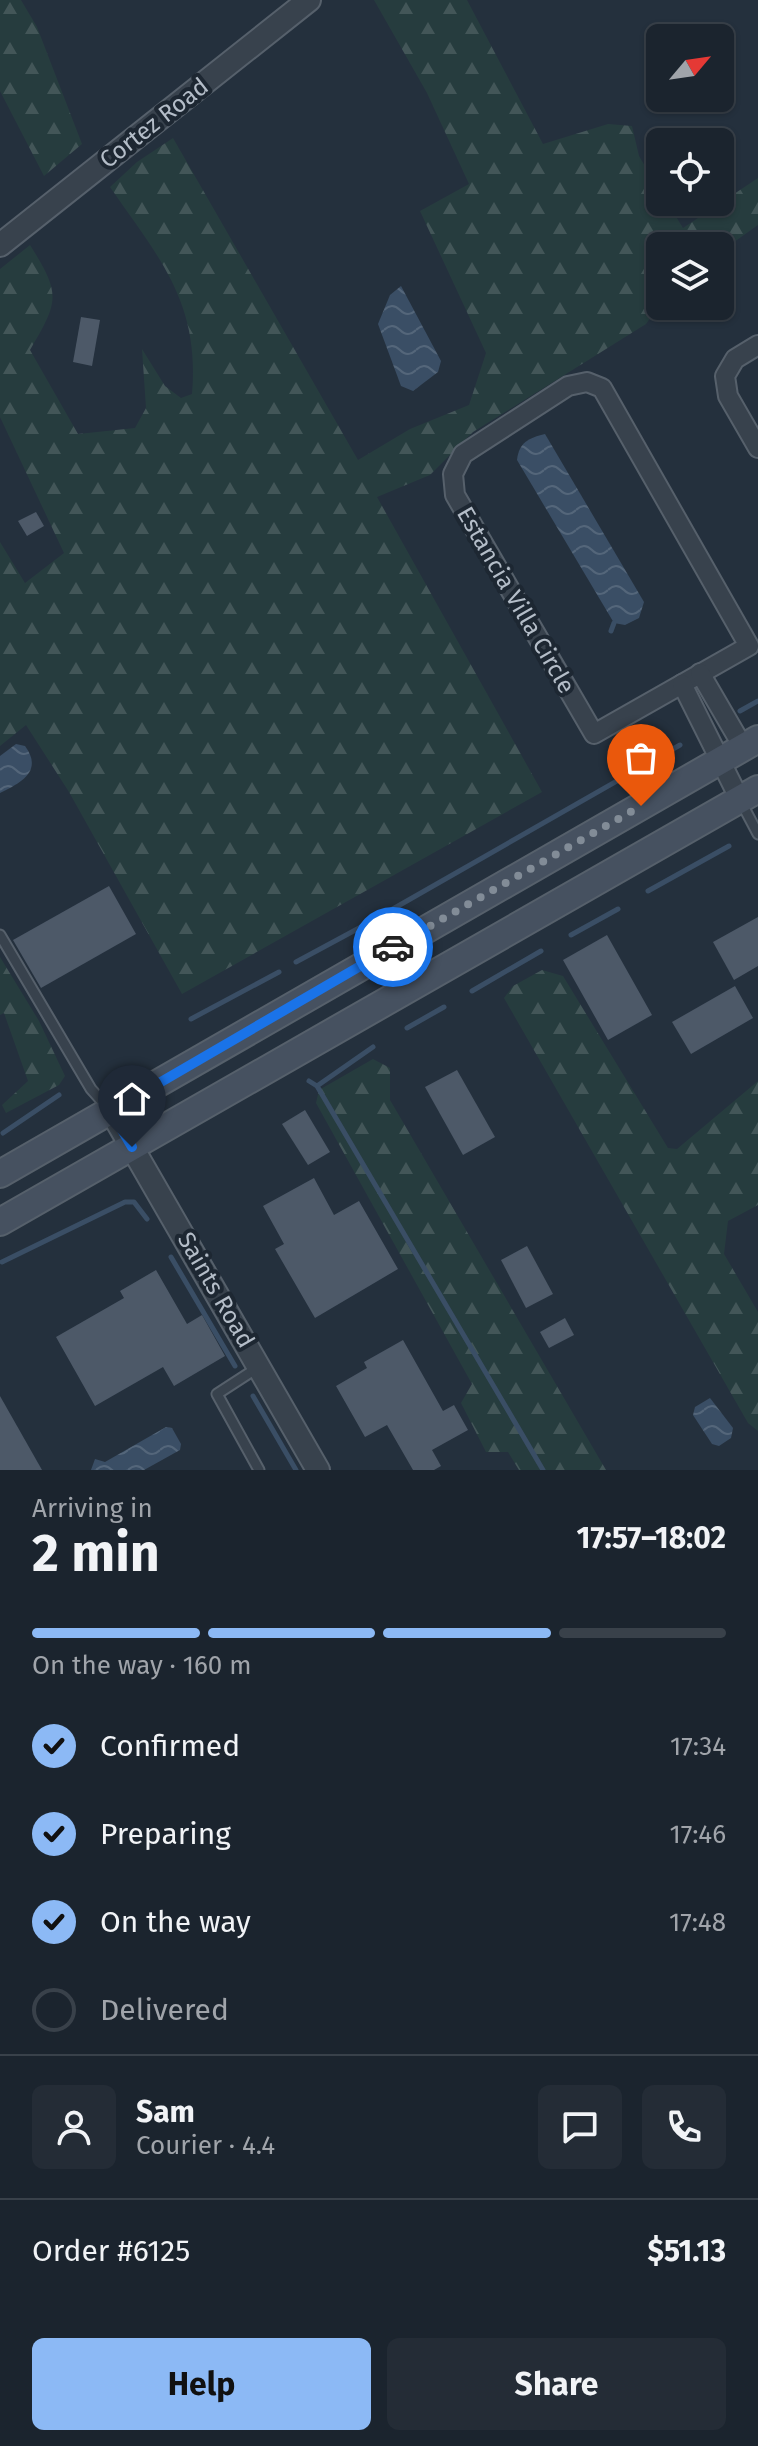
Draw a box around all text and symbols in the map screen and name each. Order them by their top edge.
north arrow [646,24,734,112]
map controls [646,24,734,320]
street label: Cortez Road [94,72,214,174]
button: locate [646,128,734,216]
button: layers [646,232,734,320]
street label: Estancia Villa Circle [451,502,581,698]
pin [607,724,675,806]
icon: bag [619,736,663,780]
courier [353,907,433,987]
icon: car [371,925,415,969]
pin [98,1065,166,1147]
icon: home [110,1077,154,1121]
street label: Saints Road [172,1227,260,1353]
text: Arriving in [32,1493,153,1524]
text: 17:57–18:02 [577,1520,726,1556]
text: 2 min [32,1522,160,1585]
text: On the way · 160 m [32,1650,252,1681]
icon: check [32,1724,76,1768]
text: Confirmed [100,1728,240,1764]
text: 17:34 [670,1731,726,1762]
icon: check [32,1812,76,1856]
text: Preparing [100,1816,231,1852]
text: 17:46 [669,1819,726,1850]
icon: check [32,1900,76,1944]
text: On the way [100,1904,251,1940]
text: 17:48 [669,1907,726,1938]
text: Delivered [100,1992,229,2028]
button: person [32,2085,116,2169]
button: chat [538,2085,622,2169]
button: phone [642,2085,726,2169]
text: Sam [136,2094,195,2130]
text: Courier · 4.4 [136,2130,275,2161]
text: Order #6125 [32,2233,190,2269]
text: $51.13 [648,2233,726,2269]
button: Help [32,2338,371,2430]
button: Share [387,2338,726,2430]

